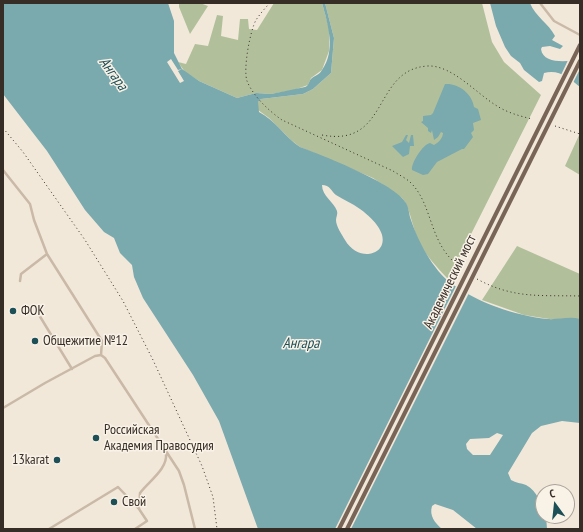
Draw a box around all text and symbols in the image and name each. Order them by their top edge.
water label: Ангара [95,54,131,94]
street label: Академический мост [420,232,480,332]
place label: ФОК [21,303,44,319]
marker: ФОК [8,306,18,316]
place label: Общежитие №12 [43,333,128,349]
water label: Ангара [283,335,319,353]
marker: Общежитие №12 [30,336,40,346]
place label: Российская Академия Правосудия [104,422,214,454]
marker: Российская Академия Правосудия [91,433,101,443]
place label: 13karat [12,452,49,468]
marker: 13karat [52,455,62,465]
north arrow [535,484,575,524]
text: С [548,486,556,501]
place label: Свой [122,494,146,510]
marker: Свой [109,497,119,507]

